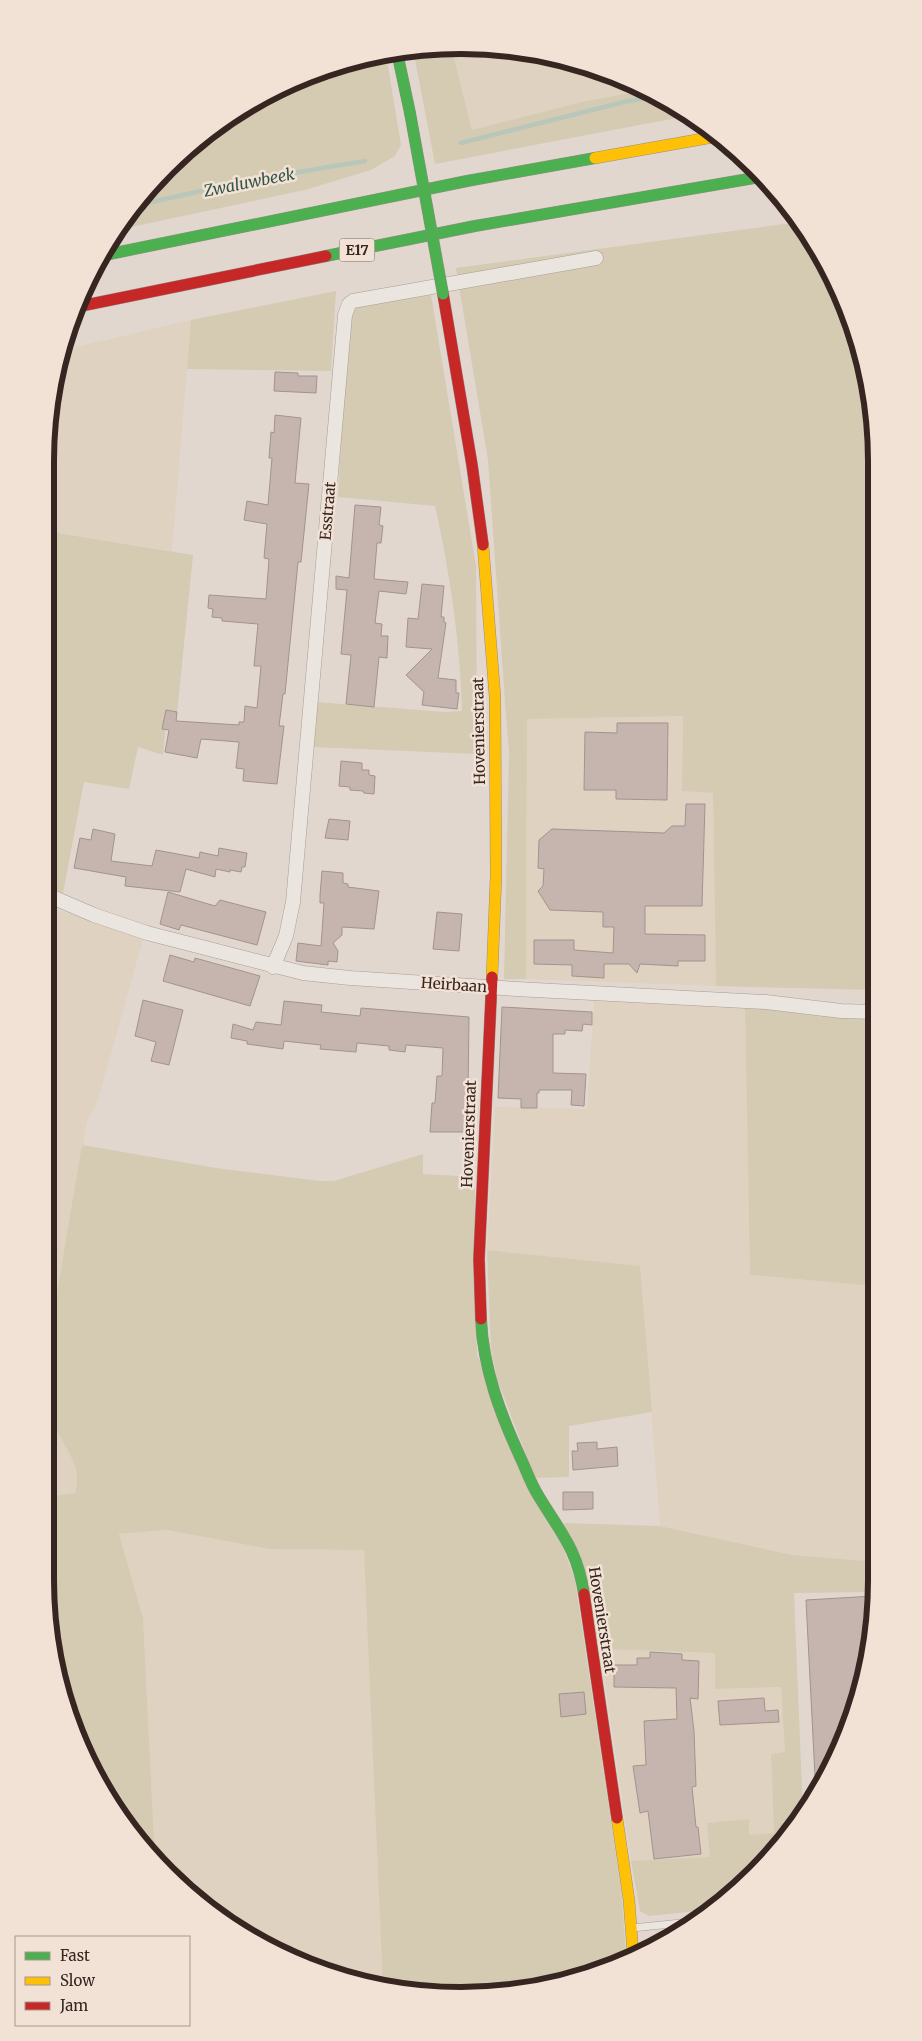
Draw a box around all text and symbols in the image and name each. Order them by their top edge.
water label: Zwaluwbeek [201,163,296,201]
road number: E17 [340,238,374,262]
street label: Esstraat [315,481,340,541]
street label: Hovenierstraat [468,677,489,785]
street label: Heirbaan [420,973,488,996]
street label: Hovenierstraat [457,1080,480,1188]
street label: Hovenierstraat [585,1565,620,1675]
legend [15,1936,190,2026]
text: Fast [60,1946,90,1965]
text: Slow [60,1971,95,1990]
text: Jam [59,1996,88,2015]

